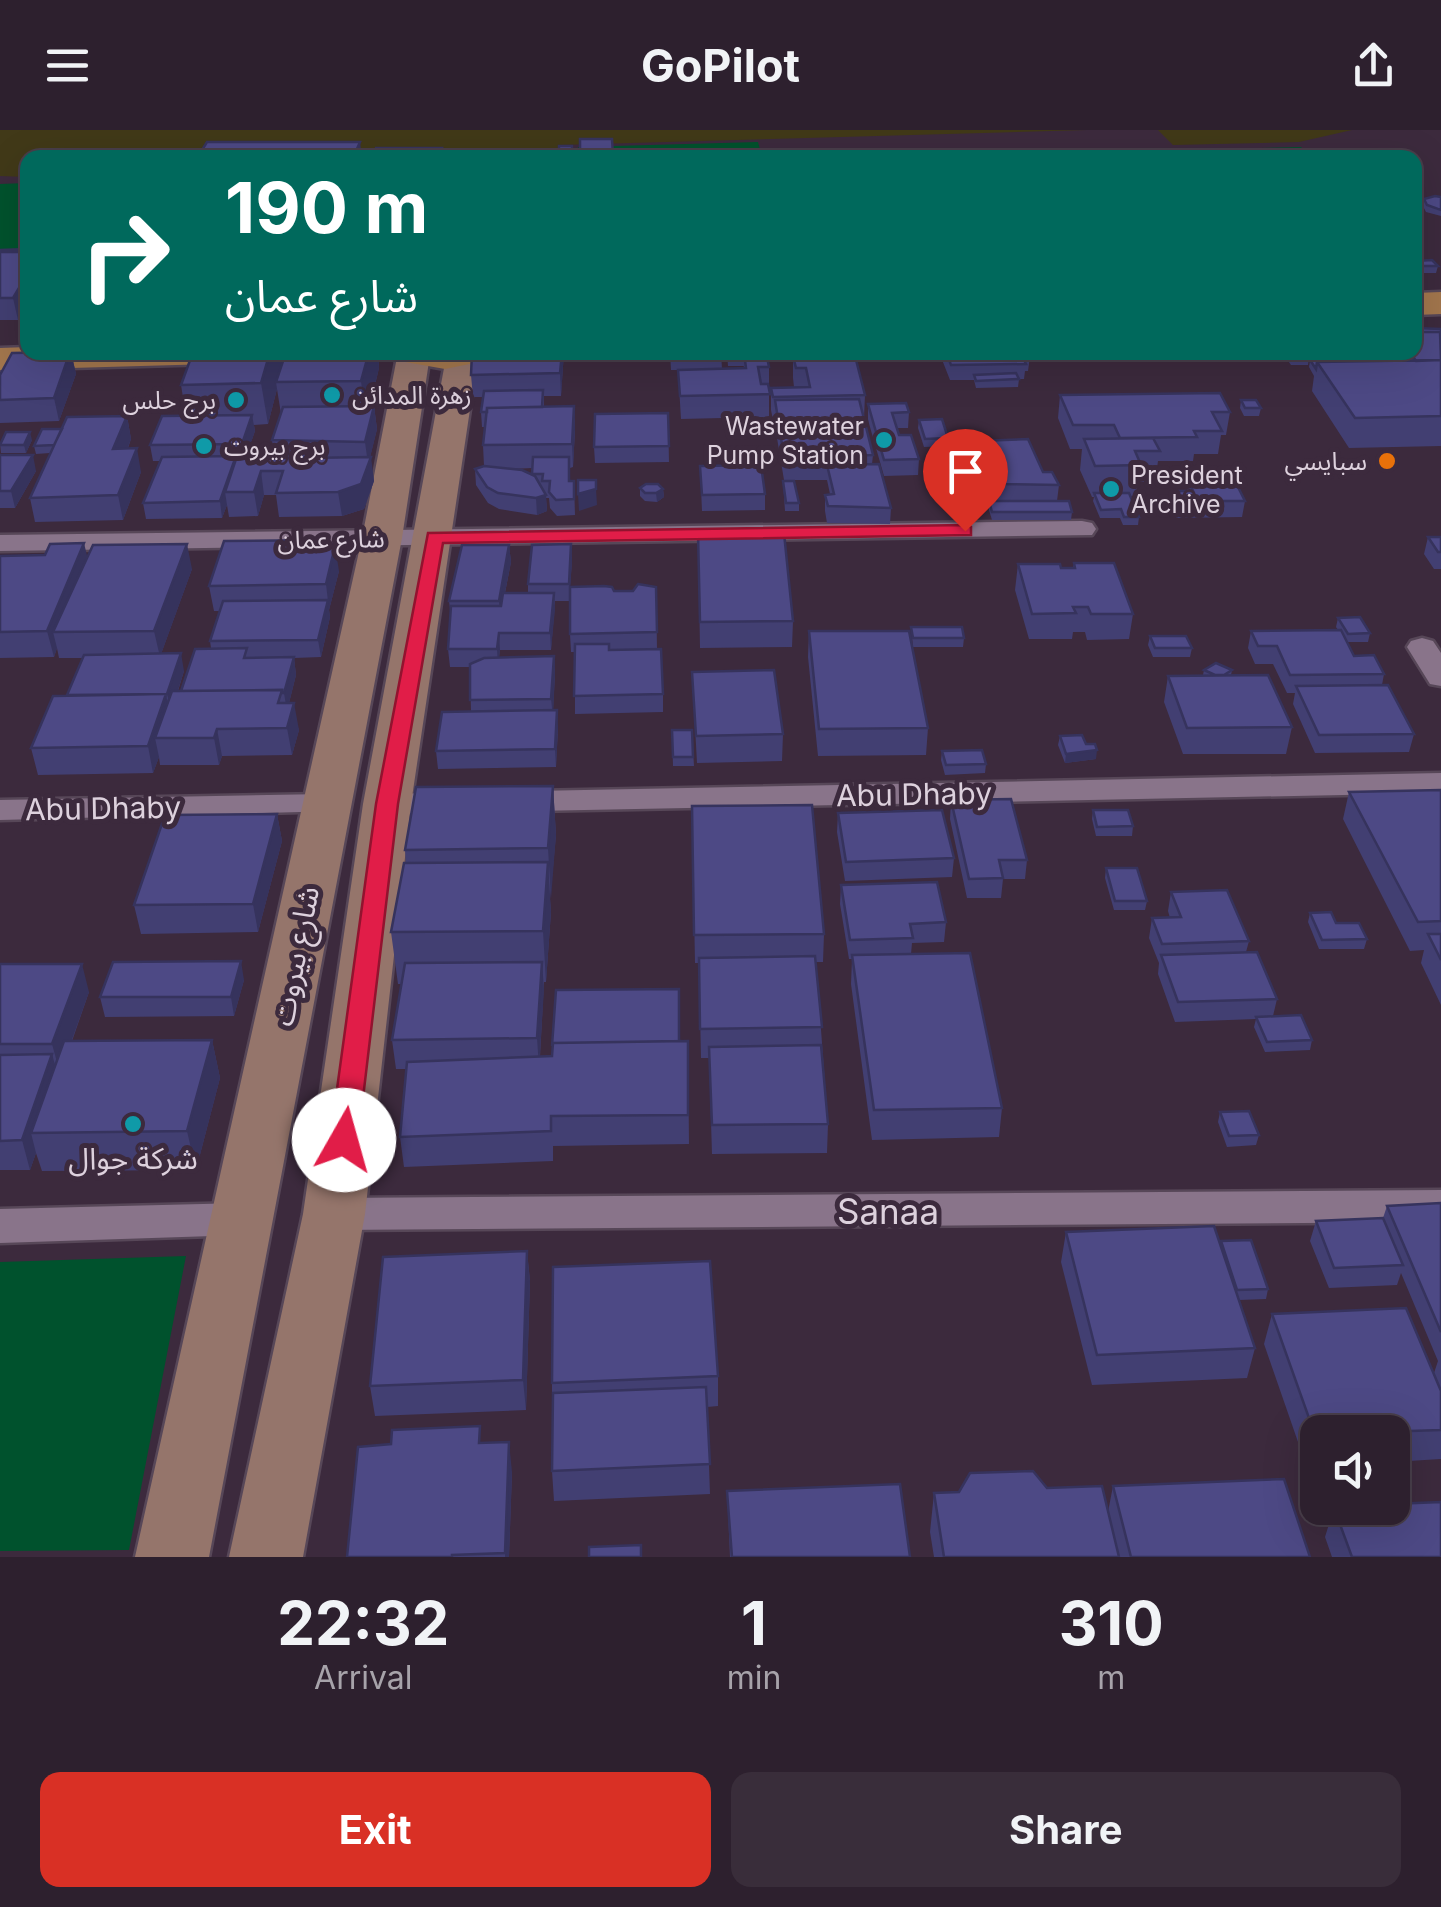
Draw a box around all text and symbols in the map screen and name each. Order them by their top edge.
icon: menu [40,38,95,93]
text: GoPilot [641,38,800,93]
icon: share [1346,38,1401,93]
text: 190 m [225,165,428,250]
icon: right [60,190,190,320]
text: شارع عمان [225,268,418,323]
place label: زهرة المدائن [352,380,472,410]
marker: زهرة المدائن [321,384,343,406]
place label: برج حلس [122,385,216,419]
marker: برج حلس [225,389,247,411]
place label: Wastewater Pump Station [707,411,864,470]
marker: Wastewater Pump Station [873,429,895,451]
pin [923,429,1008,532]
place label: برج بيروت [224,431,326,465]
marker: برج بيروت [193,435,215,457]
icon: arrive [938,444,993,499]
place label: سبايسي [1284,446,1367,481]
marker: سبايسي [1376,450,1398,472]
place label: President Archive [1131,460,1243,519]
marker: President Archive [1100,478,1122,500]
street label: شارع عمان [277,523,385,559]
street label: Abu Dhaby [836,775,993,813]
street label: Abu Dhaby [25,789,182,827]
street label: شارع بيروت [264,883,331,1030]
position arrow [292,1088,396,1192]
marker: شركة جوال [122,1113,144,1135]
place label: شركة جوال [68,1140,198,1177]
street label: Sanaa [837,1190,939,1232]
map controls [1300,1415,1410,1525]
button: sound [1300,1415,1410,1525]
text: 22:32 [277,1587,449,1659]
text: 1 [741,1587,767,1659]
text: 310 [1059,1587,1164,1659]
text: Arrival [314,1658,413,1697]
text: min [727,1658,781,1697]
text: m [1097,1658,1125,1697]
button: Exit [40,1772,711,1887]
button: Share [731,1772,1401,1887]

